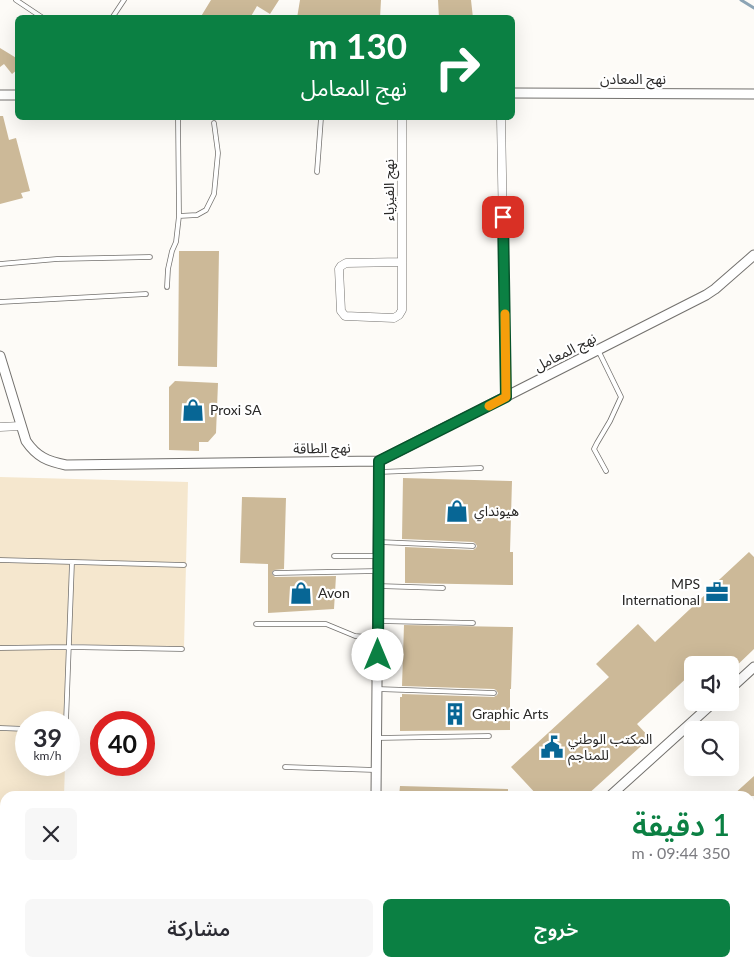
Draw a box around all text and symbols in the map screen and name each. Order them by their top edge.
text: 130 m [308,24,407,66]
icon: right [425,35,490,100]
street label: نهج المعادن [600,70,666,90]
text: نهج المعامل [301,74,407,101]
street label: نهج الفيزياء [380,159,400,221]
pin [482,196,524,238]
icon: arrive [489,203,517,231]
street label: نهج المعامل [531,329,600,377]
shop icon: Proxi SA [180,397,206,423]
place label: Proxi SA [210,401,262,418]
street label: نهج الطاقة [293,438,351,460]
shop icon: هيونداي [444,498,470,524]
place label: هيونداي [474,502,519,522]
place label: MPS International [622,575,700,608]
office icon: MPS International [704,579,730,605]
shop icon: Avon [288,580,314,606]
place label: Avon [318,584,350,601]
position arrow [351,628,403,680]
map controls [684,656,739,776]
button: sound [684,656,739,711]
building icon: Graphic Arts [442,701,468,727]
place label: Graphic Arts [472,705,549,722]
speed limit sign: 40 [90,711,155,776]
button: search [684,721,739,776]
text: 39 [33,722,62,752]
place label: المكتب الوطني للمناجم [568,730,652,766]
public building icon: المكتب الوطني للمناجم [539,734,565,760]
text: km/h [33,748,62,763]
text: 1 دقيقة [632,806,730,842]
button: close [25,808,77,860]
text: 350 m · 09:44 [631,843,730,862]
button: مشاركة [25,899,373,957]
button: خروج [383,899,730,957]

